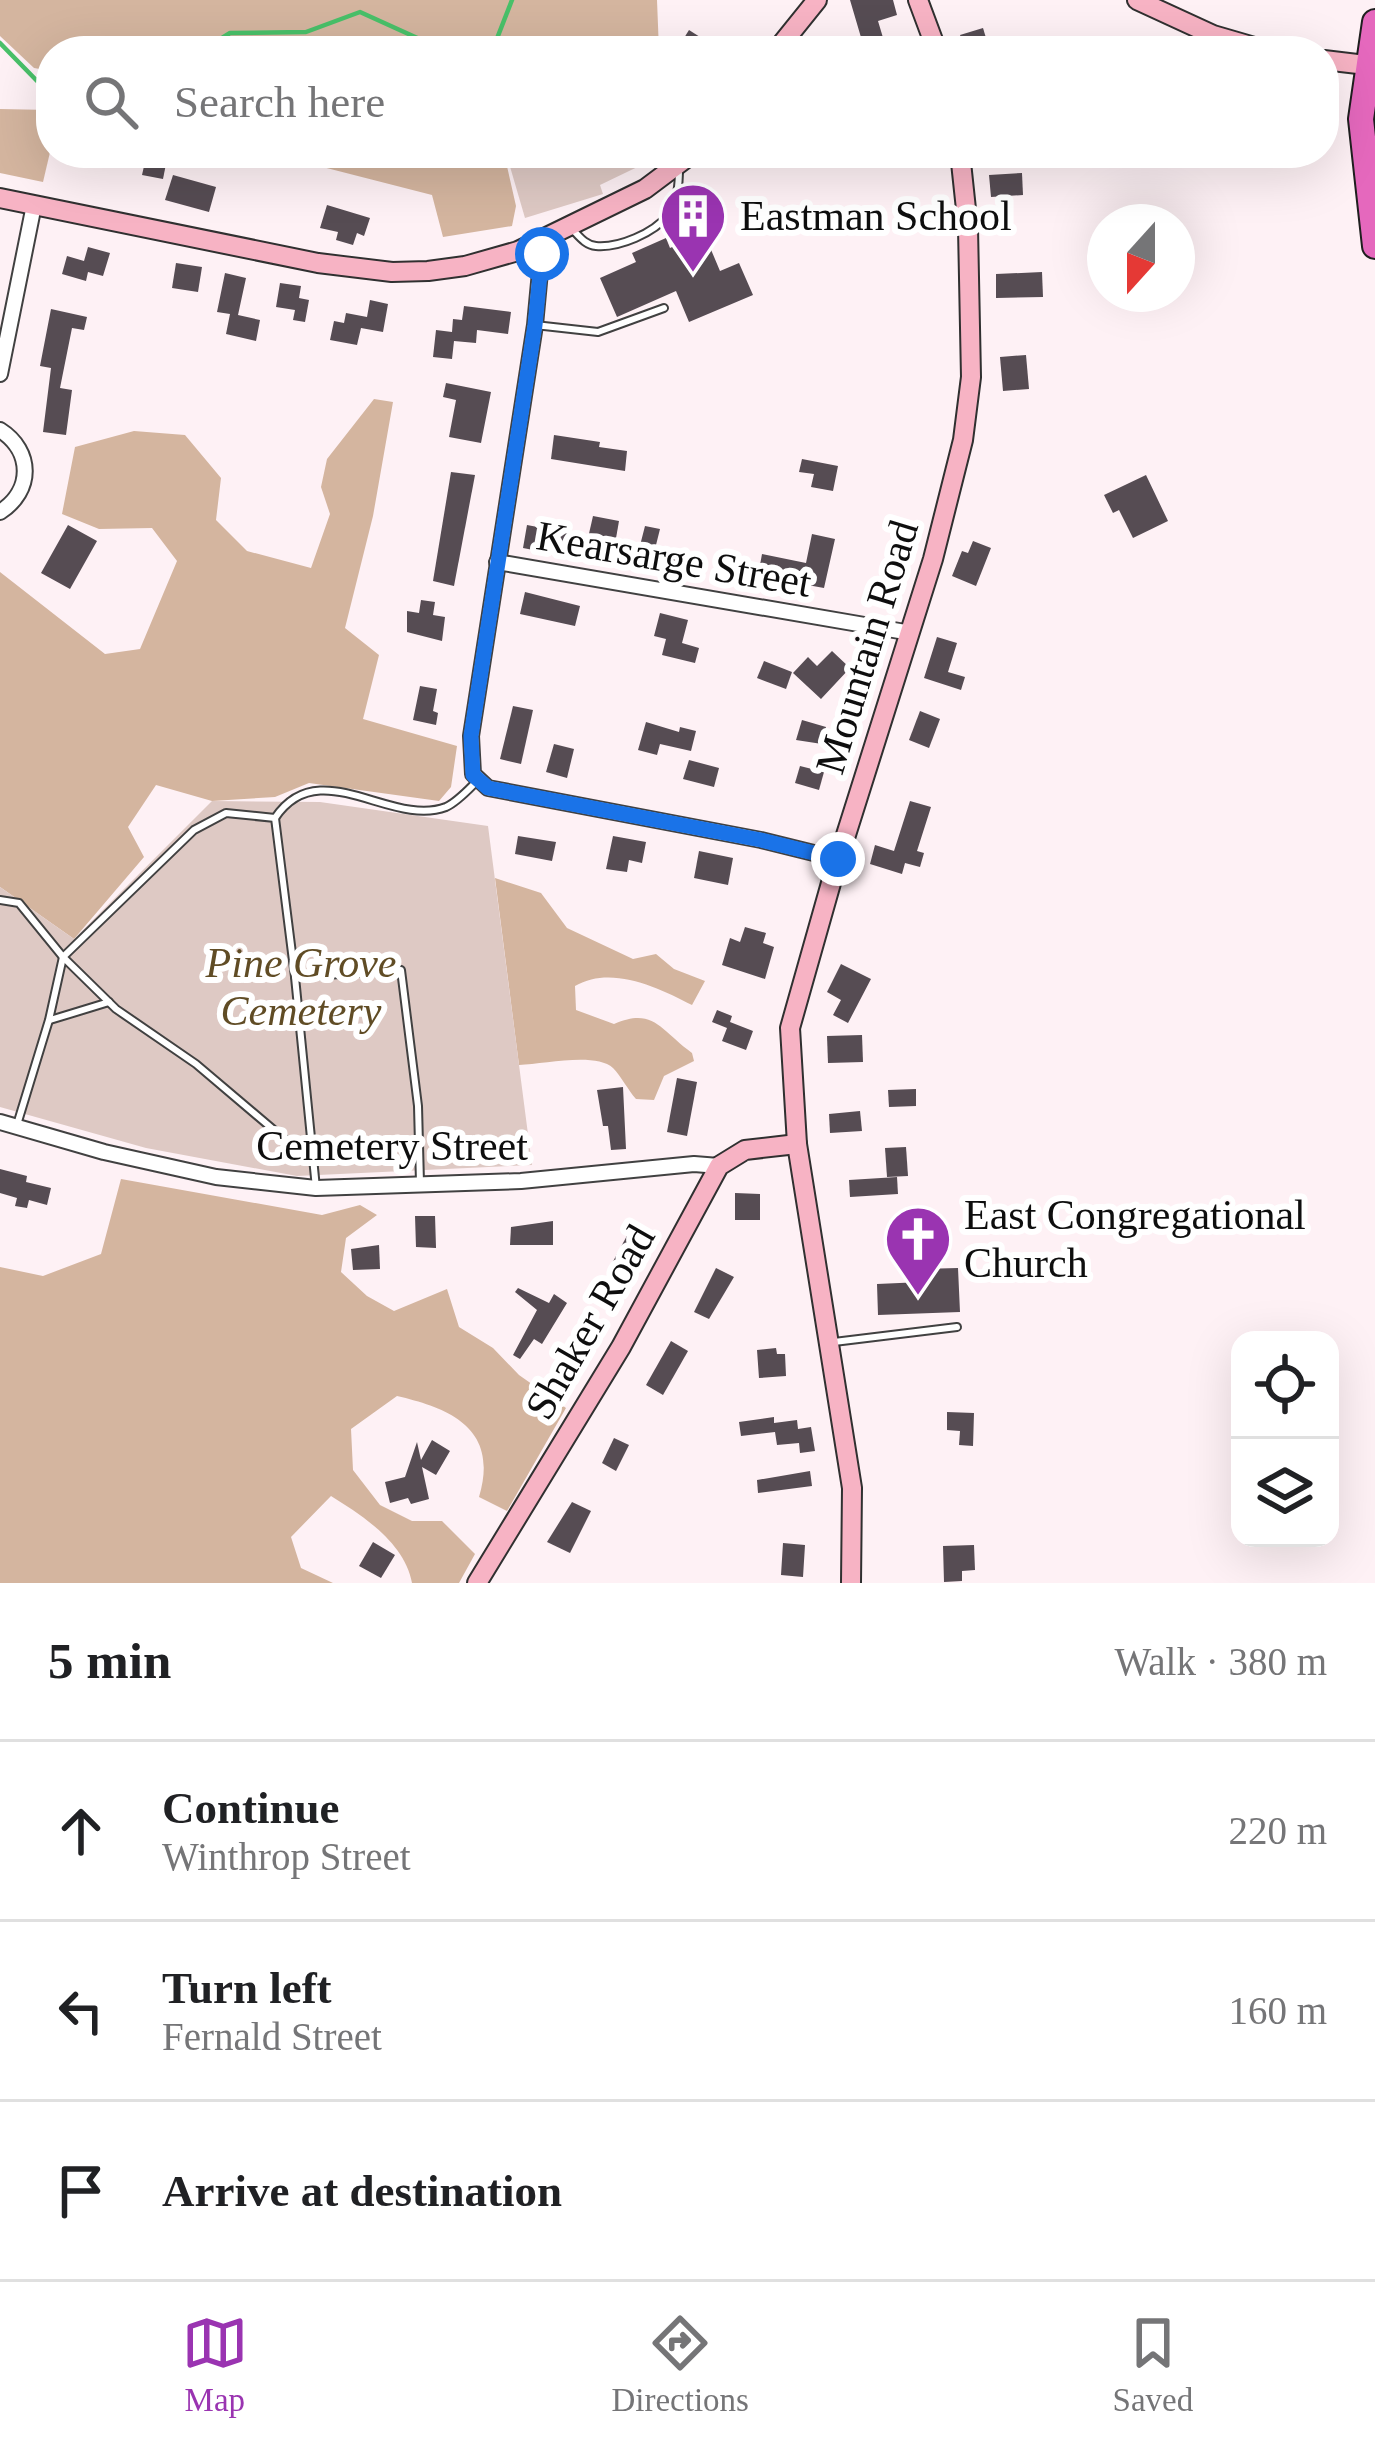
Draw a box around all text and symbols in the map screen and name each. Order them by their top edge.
search box [36,36,1339,168]
icon: search [78,69,144,135]
text: Search here [174,77,385,127]
building icon: Eastman School [658,181,728,275]
place label: Eastman School [740,193,1012,239]
north arrow [1087,204,1195,312]
route start [515,227,569,281]
street label: Kearsarge Street [533,512,815,606]
street label: Mountain Road [807,515,927,779]
route end [811,832,865,886]
park label: Pine Grove Cemetery [205,940,396,1034]
street label: Cemetery Street [256,1123,528,1169]
place label: East Congregational Church [964,1192,1306,1286]
church icon: East Congregational Church [883,1204,953,1298]
street label: Shaker Road [516,1217,664,1427]
map controls [1231,1331,1339,1547]
button: locate [1231,1331,1339,1439]
button: layers [1231,1439,1339,1547]
text: 5 min [48,1633,171,1689]
text: Walk · 380 m [1115,1640,1327,1683]
text: Continue [162,1783,340,1833]
icon: ahead [48,1798,114,1864]
text: 220 m [1228,1809,1327,1852]
text: Winthrop Street [162,1835,411,1878]
text: Turn left [162,1963,332,2013]
icon: left [48,1978,114,2044]
text: 160 m [1228,1989,1327,2032]
text: Fernald Street [162,2015,382,2058]
icon: arrive [48,2158,114,2224]
text: Arrive at destination [162,2166,562,2216]
tab: Map [182,2310,248,2419]
tab: Directions [611,2310,749,2419]
tab: Saved [1113,2310,1193,2419]

